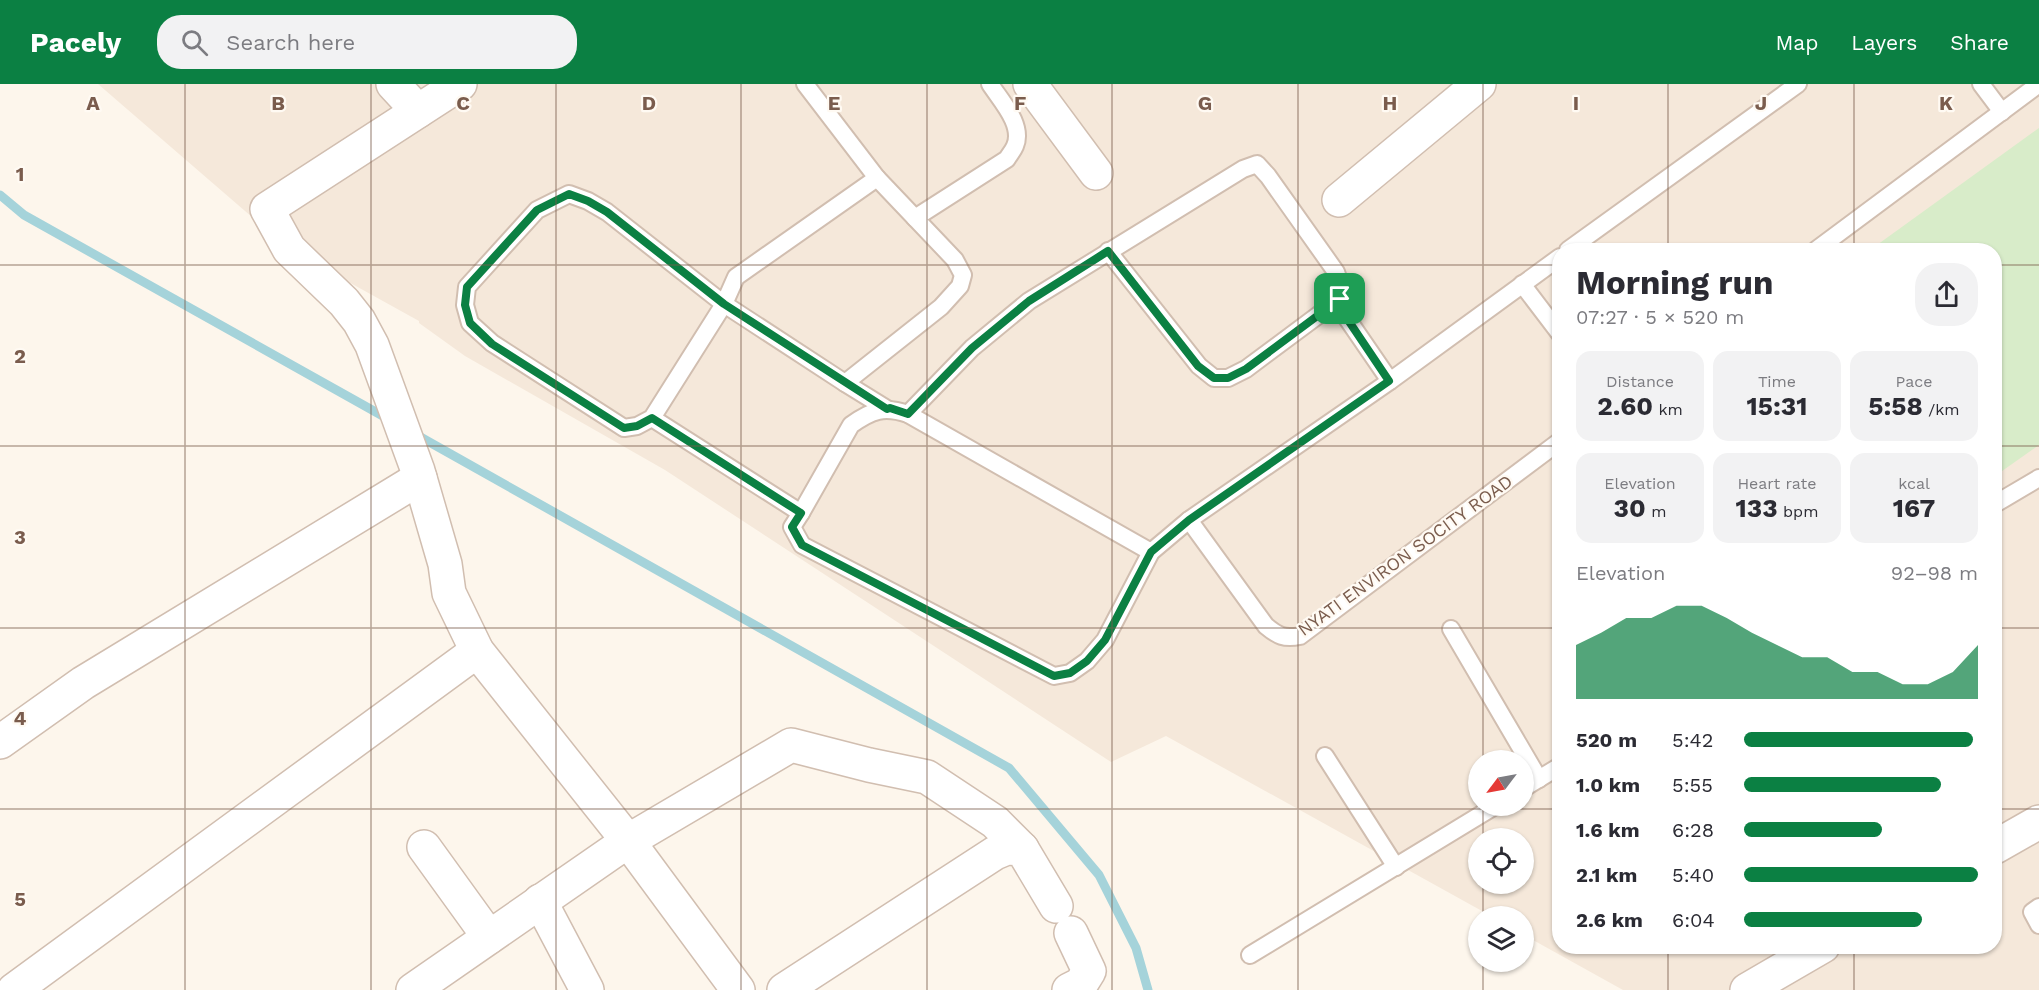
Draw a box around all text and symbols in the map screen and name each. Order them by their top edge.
search box [157,15,577,69]
text: Pacely [30,26,121,59]
icon: search [178,26,211,59]
text: Search here [226,30,355,55]
text: Map [1775,30,1818,55]
text: Layers [1851,30,1917,55]
text: Share [1950,30,2009,55]
text: A [86,91,100,115]
text: B [271,91,285,115]
text: C [456,91,470,115]
text: D [642,91,656,115]
text: E [828,91,840,115]
text: F [1014,91,1026,115]
text: G [1198,91,1212,115]
text: H [1383,91,1397,115]
text: I [1573,91,1579,115]
text: J [1755,91,1767,115]
text: K [1939,91,1953,115]
text: 1 [16,162,24,186]
text: Morning run [1576,263,1773,302]
button: share [1915,263,1978,326]
pin [1314,273,1365,324]
icon: arrive [1323,282,1356,315]
text: 07:27 · 5 × 520 m [1576,305,1744,329]
text: 2 [14,344,26,368]
text: Distance [1606,372,1674,391]
text: Time [1758,372,1796,391]
text: Pace [1895,372,1933,391]
text: 2.60 [1597,391,1653,421]
text: 15:31 [1747,391,1807,421]
text: 5:58 [1868,391,1923,421]
text: km [1653,400,1683,419]
text: /km [1923,400,1960,419]
street label: NYATI ENVIRON SOCITY ROAD [1294,470,1516,640]
text: Elevation [1604,474,1676,493]
text: Heart rate [1737,474,1817,493]
text: kcal [1898,474,1930,493]
text: 30 [1614,493,1646,523]
text: 133 [1736,493,1778,523]
text: 167 [1893,493,1935,523]
text: m [1646,502,1666,521]
text: bpm [1778,502,1818,521]
text: 3 [14,525,26,549]
text: Elevation [1576,561,1665,585]
text: 92–98 m [1891,561,1978,585]
text: 4 [14,706,27,730]
text: 520 m [1576,728,1637,752]
text: 5:42 [1672,728,1713,752]
north arrow [1468,750,1534,816]
map controls [1468,750,1534,972]
text: 1.0 km [1576,773,1640,797]
text: 5:55 [1672,773,1713,797]
text: 1.6 km [1576,818,1640,842]
text: 6:28 [1672,818,1714,842]
button: locate [1468,828,1534,894]
text: 2.1 km [1576,863,1637,887]
text: 5:40 [1672,863,1714,887]
text: 5 [14,887,26,911]
button: layers [1468,906,1534,972]
text: 2.6 km [1576,908,1643,932]
text: 6:04 [1672,908,1715,932]

